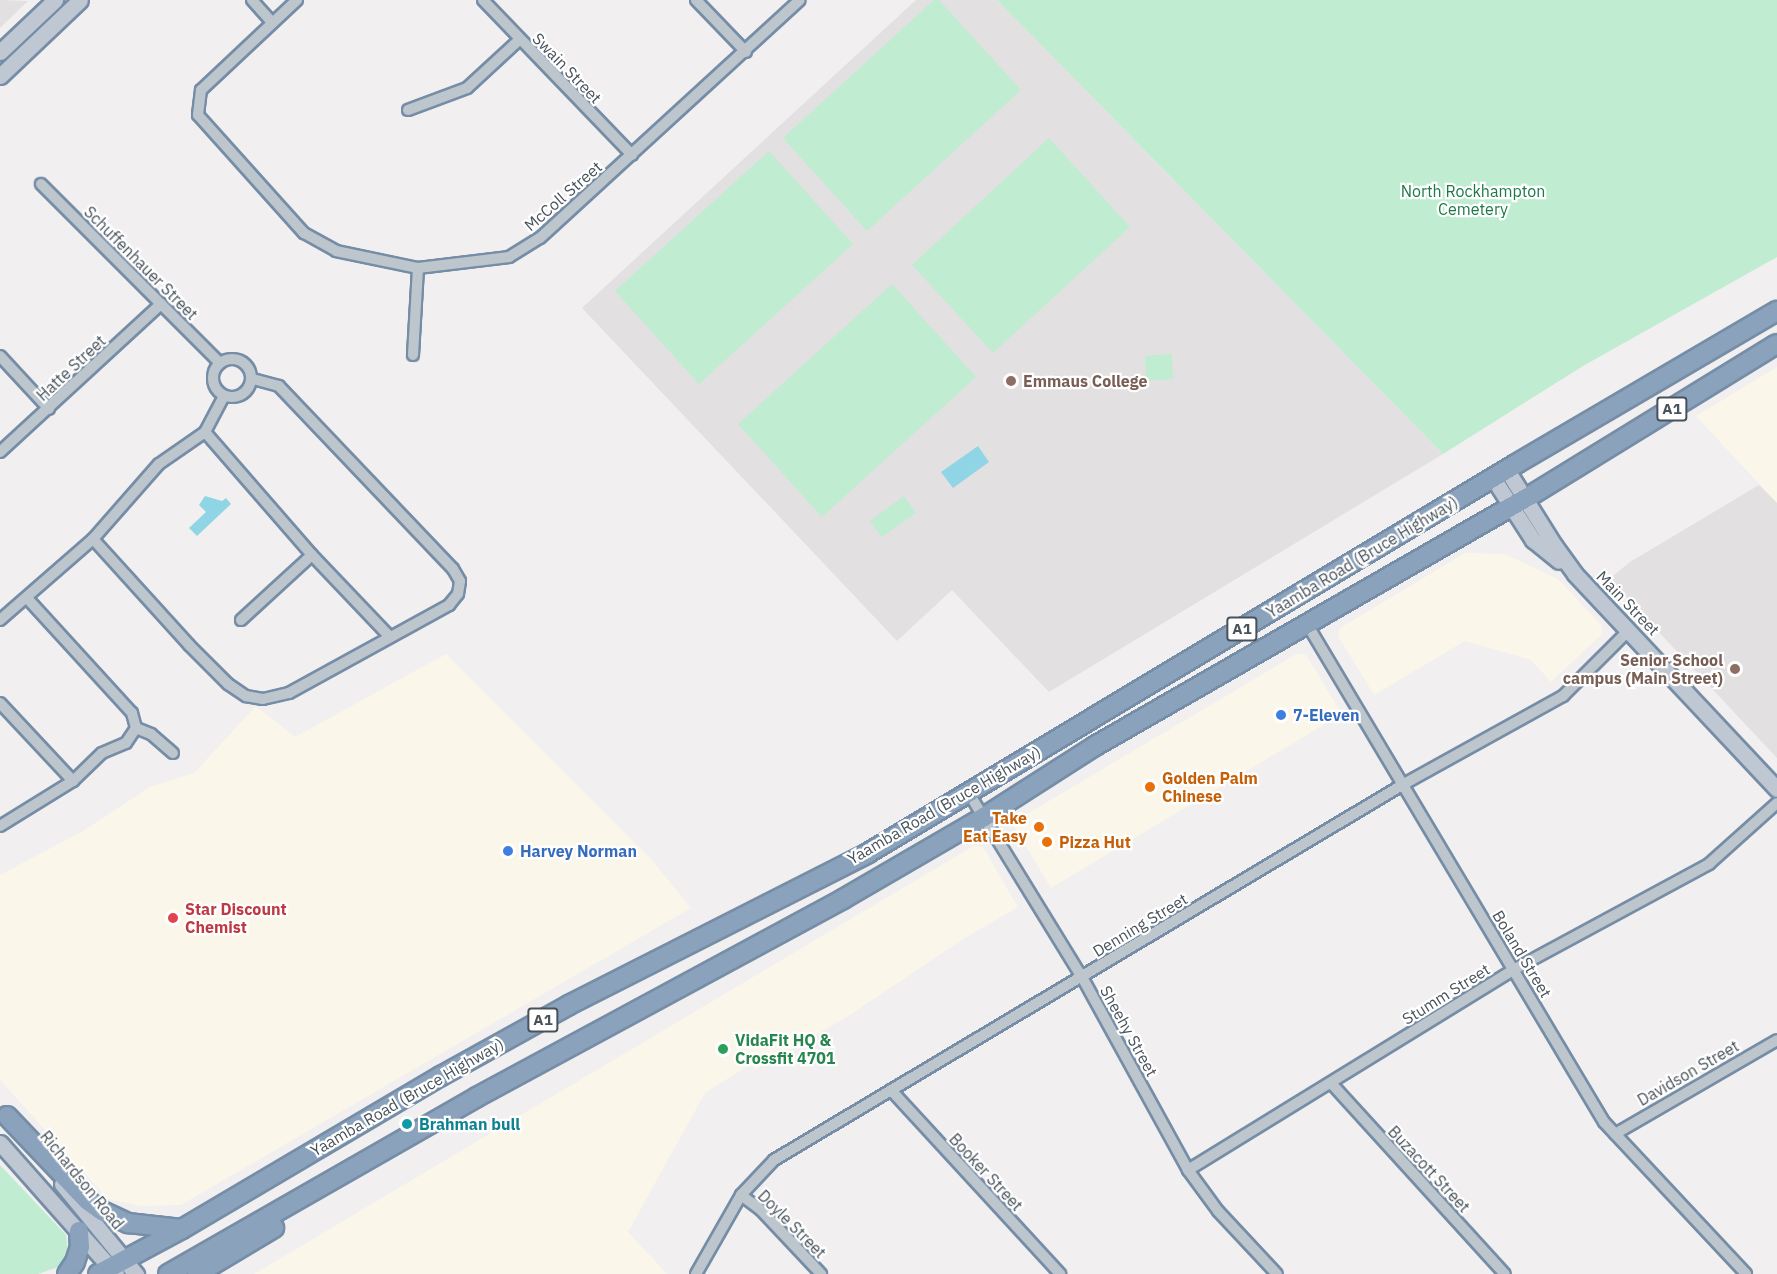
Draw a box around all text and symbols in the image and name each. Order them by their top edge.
street label: Swain Street [529,29,605,107]
street label: McColl Street [520,157,606,235]
park label: North Rockhampton Cemetery [1401,181,1545,219]
street label: Schuffenhauer Street [80,202,202,324]
street label: Hatte Street [33,331,109,405]
place label: Emmaus College [1023,371,1148,391]
marker: Emmaus College [1004,374,1018,388]
road number: A1 [1656,397,1688,421]
street label: Yaamba Road (Bruce Highway) [1263,492,1461,622]
street label: Main Street [1593,567,1663,639]
road number: A1 [1226,617,1258,641]
place label: Senior School campus (Main Street) [1563,650,1723,688]
marker: Senior School campus (Main Street) [1728,662,1742,676]
place label: 7-Eleven [1293,705,1359,725]
marker: 7-Eleven [1274,708,1288,722]
street label: Yaamba Road (Bruce Highway) [844,742,1044,868]
place label: Golden Palm Chinese [1162,768,1258,806]
marker: Golden Palm Chinese [1143,780,1157,794]
place label: Take Eat Easy [963,808,1027,846]
marker: Take Eat Easy [1032,820,1046,834]
place label: Pizza Hut [1059,832,1131,852]
marker: Pizza Hut [1040,835,1054,849]
place label: Harvey Norman [520,841,637,861]
marker: Harvey Norman [501,844,515,858]
street label: Denning Street [1089,889,1191,961]
place label: Star Discount Chemist [185,899,287,937]
street label: Boland Street [1488,907,1556,1001]
marker: Star Discount Chemist [166,911,180,925]
street label: Stumm Street [1399,959,1493,1029]
street label: Sheehy Street [1096,982,1162,1080]
road number: A1 [526,1008,560,1032]
place label: VidaFit HQ & Crossfit 4701 [735,1030,835,1068]
street label: Yaamba Road (Bruce Highway) [307,1034,507,1160]
street label: Davidson Street [1634,1036,1742,1110]
marker: VidaFit HQ & Crossfit 4701 [716,1042,730,1056]
place label: Brahman bull [419,1114,520,1134]
marker: Brahman bull [400,1117,414,1131]
street label: Buzacott Street [1384,1122,1474,1216]
street label: Richardson Road [36,1127,128,1233]
street label: Booker Street [945,1129,1027,1215]
street label: Doyle Street [754,1186,830,1262]

